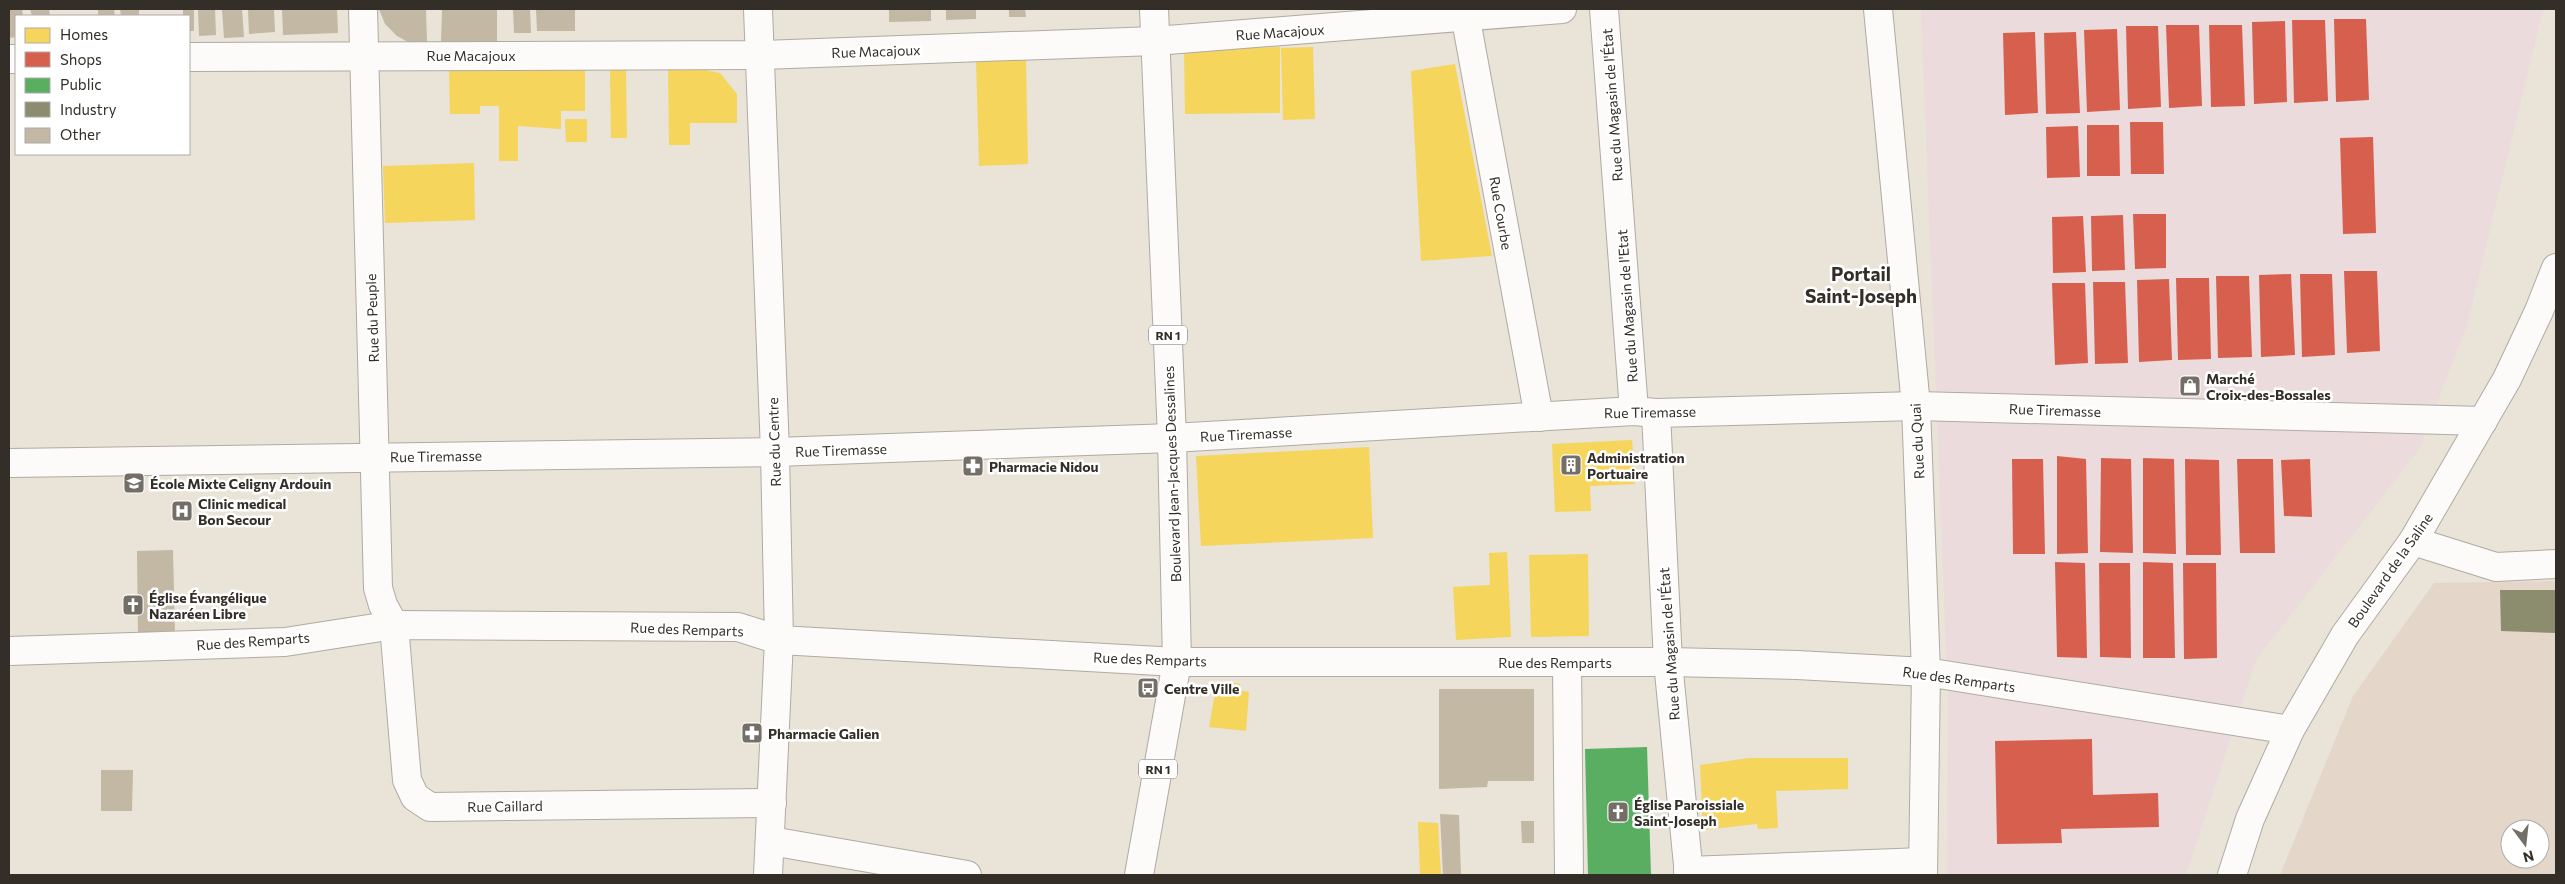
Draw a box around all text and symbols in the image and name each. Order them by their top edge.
legend [15,15,190,155]
street label: Rue Macajoux [1235,20,1326,44]
text: Homes [60,25,108,43]
street label: Rue du Magasin de l'État [1598,28,1626,182]
street label: Rue Macajoux [831,41,921,61]
street label: Rue Macajoux [426,47,516,64]
text: Shops [60,50,102,68]
text: Public [60,75,102,93]
text: Industry [60,100,117,118]
text: Other [60,125,101,143]
street label: Rue Courbe [1486,175,1516,251]
street label: Rue du Magasin de l'Etat [1613,229,1641,383]
district label: Portail Saint-Joseph [1805,262,1917,307]
street label: Rue du Peuple [362,273,382,363]
road number: RN 1 [1149,326,1187,344]
street label: Boulevard Jean-Jacques Dessalines [1160,365,1184,583]
place label: Marché Croix-des-Bossales [2206,370,2331,403]
shop icon: Marché Croix-des-Bossales [2178,374,2202,398]
street label: Rue du Centre [764,397,784,487]
street label: Rue Tiremasse [2009,400,2101,420]
street label: Rue Tiremasse [1604,403,1696,421]
street label: Rue du Quai [1907,403,1927,479]
street label: Rue Tiremasse [1200,423,1292,445]
street label: Rue Tiremasse [795,440,887,460]
street label: Rue Tiremasse [390,447,482,465]
place label: Administration Portuaire [1587,449,1685,482]
building icon: Administration Portuaire [1559,453,1583,477]
pharmacy icon: Pharmacie Nidou [961,454,985,478]
place label: Pharmacie Nidou [989,458,1099,475]
school or university icon: École Mixte Celigny Ardouin [122,471,146,495]
place label: École Mixte Celigny Ardouin [150,475,331,492]
place label: Clinic medical Bon Secour [198,495,286,528]
hospital icon: Clinic medical Bon Secour [170,499,194,523]
street label: Boulevard de la Saline [2344,509,2436,631]
street label: Rue du Magasin de l'État [1655,567,1683,721]
place label: Église Évangélique Nazaréen Libre [149,589,267,622]
church icon: Église Évangélique Nazaréen Libre [121,593,145,617]
street label: Rue des Remparts [630,619,744,639]
street label: Rue des Remparts [196,629,310,653]
street label: Rue des Remparts [1093,649,1207,669]
street label: Rue des Remparts [1498,654,1612,671]
street label: Rue des Remparts [1902,663,2016,695]
bus stop icon: Centre Ville [1136,676,1160,700]
place label: Centre Ville [1164,680,1239,697]
pharmacy icon: Pharmacie Galien [740,721,764,745]
place label: Pharmacie Galien [768,725,879,742]
road number: RN 1 [1139,760,1177,779]
place label: Église Paroissiale Saint-Joseph [1634,796,1744,829]
street label: Rue Caillard [467,797,543,815]
church icon: Église Paroissiale Saint-Joseph [1606,800,1630,824]
north arrow [2500,819,2550,869]
text: N [2521,847,2536,867]

